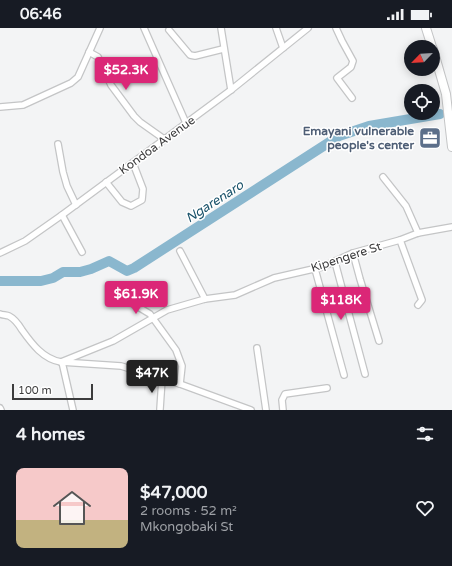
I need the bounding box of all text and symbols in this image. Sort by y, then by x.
text: 06:46 [20,5,62,23]
north arrow [404,40,440,76]
map controls [404,40,440,120]
pin: $52.3K [93,57,159,91]
text: $52.3K [104,62,148,78]
button: locate [404,84,440,120]
street label: Kondoa Avenue [116,113,198,177]
place label: Emayani vulnerable people's center [303,124,414,153]
office icon: Emayani vulnerable people's center [417,125,443,151]
water label: Ngarenaro [183,177,247,226]
street label: Kipengere St [309,239,383,275]
pin: $61.9K [103,281,169,315]
text: $61.9K [114,286,158,302]
pin: $118K [313,287,369,321]
text: $118K [320,292,362,308]
pin: $47K [128,360,176,394]
text: $47K [135,365,169,381]
scale bar [12,382,93,401]
text: 100 m [18,384,52,397]
icon: filters [414,423,436,445]
text: 4 homes [16,424,85,445]
text: $47,000 [140,482,207,503]
icon: home [48,484,96,532]
icon: heart [414,497,436,519]
text: 2 rooms · 52 m² [140,503,237,519]
text: Mkongobaki St [140,519,233,535]

